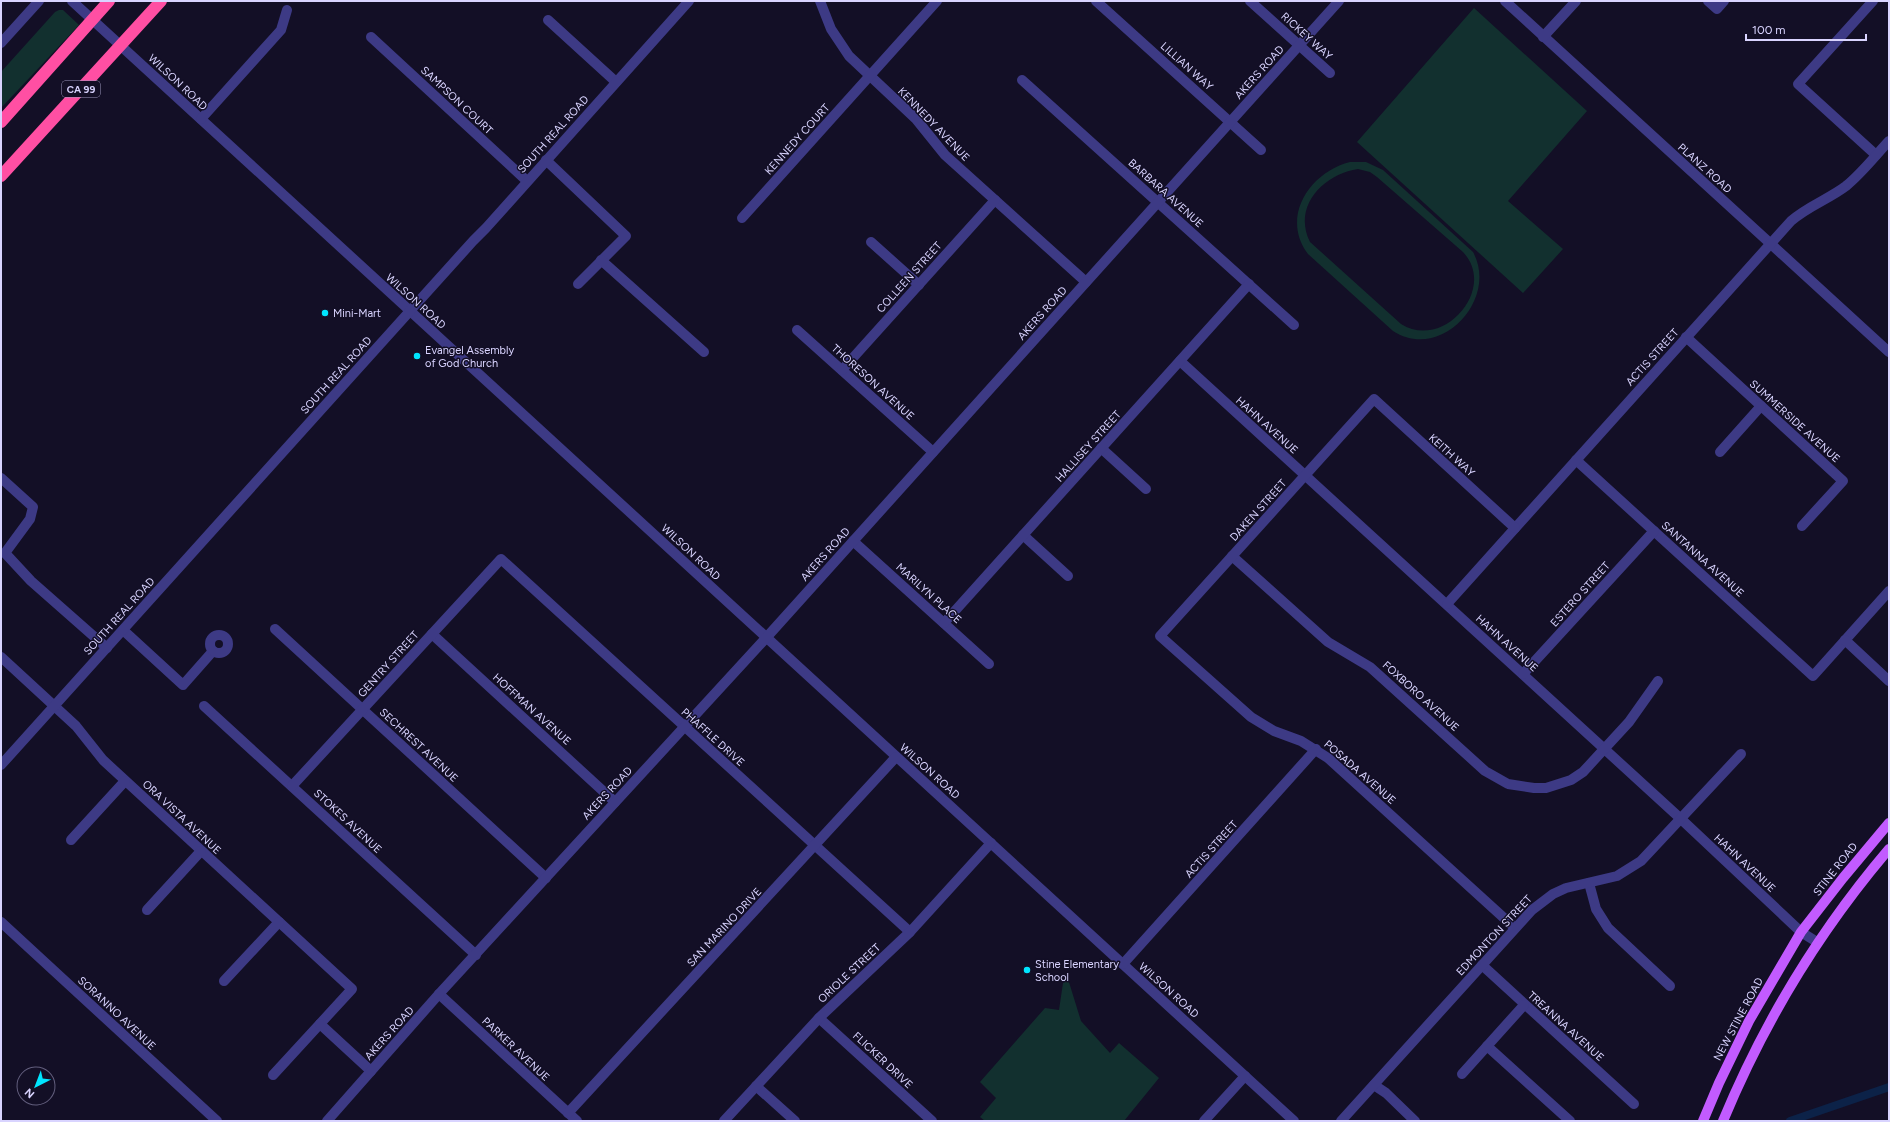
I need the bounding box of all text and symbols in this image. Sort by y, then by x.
street label: RICKEY WAY [1278,10,1335,63]
scale bar [1746,16,1866,42]
text: 100 m [1752,23,1786,37]
street label: LILLIAN WAY [1158,39,1216,94]
street label: AKERS ROAD [1232,43,1287,102]
street label: WILSON ROAD [145,52,210,113]
street label: SAMPSON COURT [418,64,495,137]
road number: CA 99 [62,81,100,97]
street label: KENNEDY AVENUE [895,85,972,164]
street label: SOUTH REAL ROAD [515,93,592,176]
street label: KENNEDY COURT [762,101,833,177]
street label: PLANZ ROAD [1675,141,1735,196]
street label: BARBARA AVENUE [1126,156,1206,230]
street label: COLLEEN STREET [874,239,945,315]
street label: WILSON ROAD [383,271,449,332]
street label: AKERS ROAD [1015,284,1070,343]
place label: Mini-Mart [333,307,381,320]
marker: Mini-Mart [320,308,330,318]
street label: ACTIS STREET [1623,326,1681,389]
street label: SOUTH REAL ROAD [298,334,375,417]
street label: THORESON AVENUE [829,342,917,423]
place label: Evangel Assembly of God Church [425,344,514,370]
marker: Evangel Assembly of God Church [412,351,422,361]
street label: SUMMERSIDE AVENUE [1747,377,1842,465]
street label: HAHN AVENUE [1233,394,1300,457]
street label: HALLISEY STREET [1053,408,1124,485]
street label: KEITH WAY [1426,431,1478,480]
street label: DAKEN STREET [1227,477,1289,544]
street label: SANTANNA AVENUE [1659,519,1747,600]
street label: WILSON ROAD [658,522,723,583]
street label: AKERS ROAD [798,525,853,584]
street label: ESTERO STREET [1548,559,1613,629]
street label: MARILYN PLACE [893,561,964,626]
street label: SOUTH REAL ROAD [81,575,158,658]
street label: HAHN AVENUE [1473,612,1540,675]
street label: GENTRY STREET [355,629,421,700]
street label: FOXBORO AVENUE [1380,659,1462,734]
street label: HOFFMAN AVENUE [490,671,573,748]
street label: SECHREST AVENUE [377,706,461,785]
street label: PHAFFLE DRIVE [678,706,747,769]
street label: POSADA AVENUE [1321,738,1398,807]
street label: WILSON ROAD [897,741,963,802]
street label: AKERS ROAD [580,764,635,822]
street label: ORA VISTA AVENUE [140,778,224,857]
street label: STOKES AVENUE [311,787,384,856]
street label: ACTIS STREET [1182,818,1240,881]
street label: HAHN AVENUE [1711,832,1778,895]
street label: STINE ROAD [1811,840,1860,899]
street label: SAN MARINO DRIVE [684,885,764,970]
street label: EDMONTON STREET [1454,892,1535,978]
street label: ORIOLE STREET [815,941,883,1006]
place label: Stine Elementary School [1035,958,1119,984]
street label: WILSON ROAD [1136,960,1202,1021]
marker: Stine Elementary School [1022,965,1032,975]
street label: SORANNO AVENUE [75,974,158,1053]
street label: NEW STINE ROAD [1711,975,1766,1063]
street label: TREANNA AVENUE [1525,989,1606,1064]
street label: AKERS ROAD [362,1004,417,1063]
street label: PARKER AVENUE [479,1015,552,1084]
street label: FLICKER DRIVE [850,1029,915,1091]
north arrow [16,1066,56,1106]
text: N [22,1085,37,1101]

